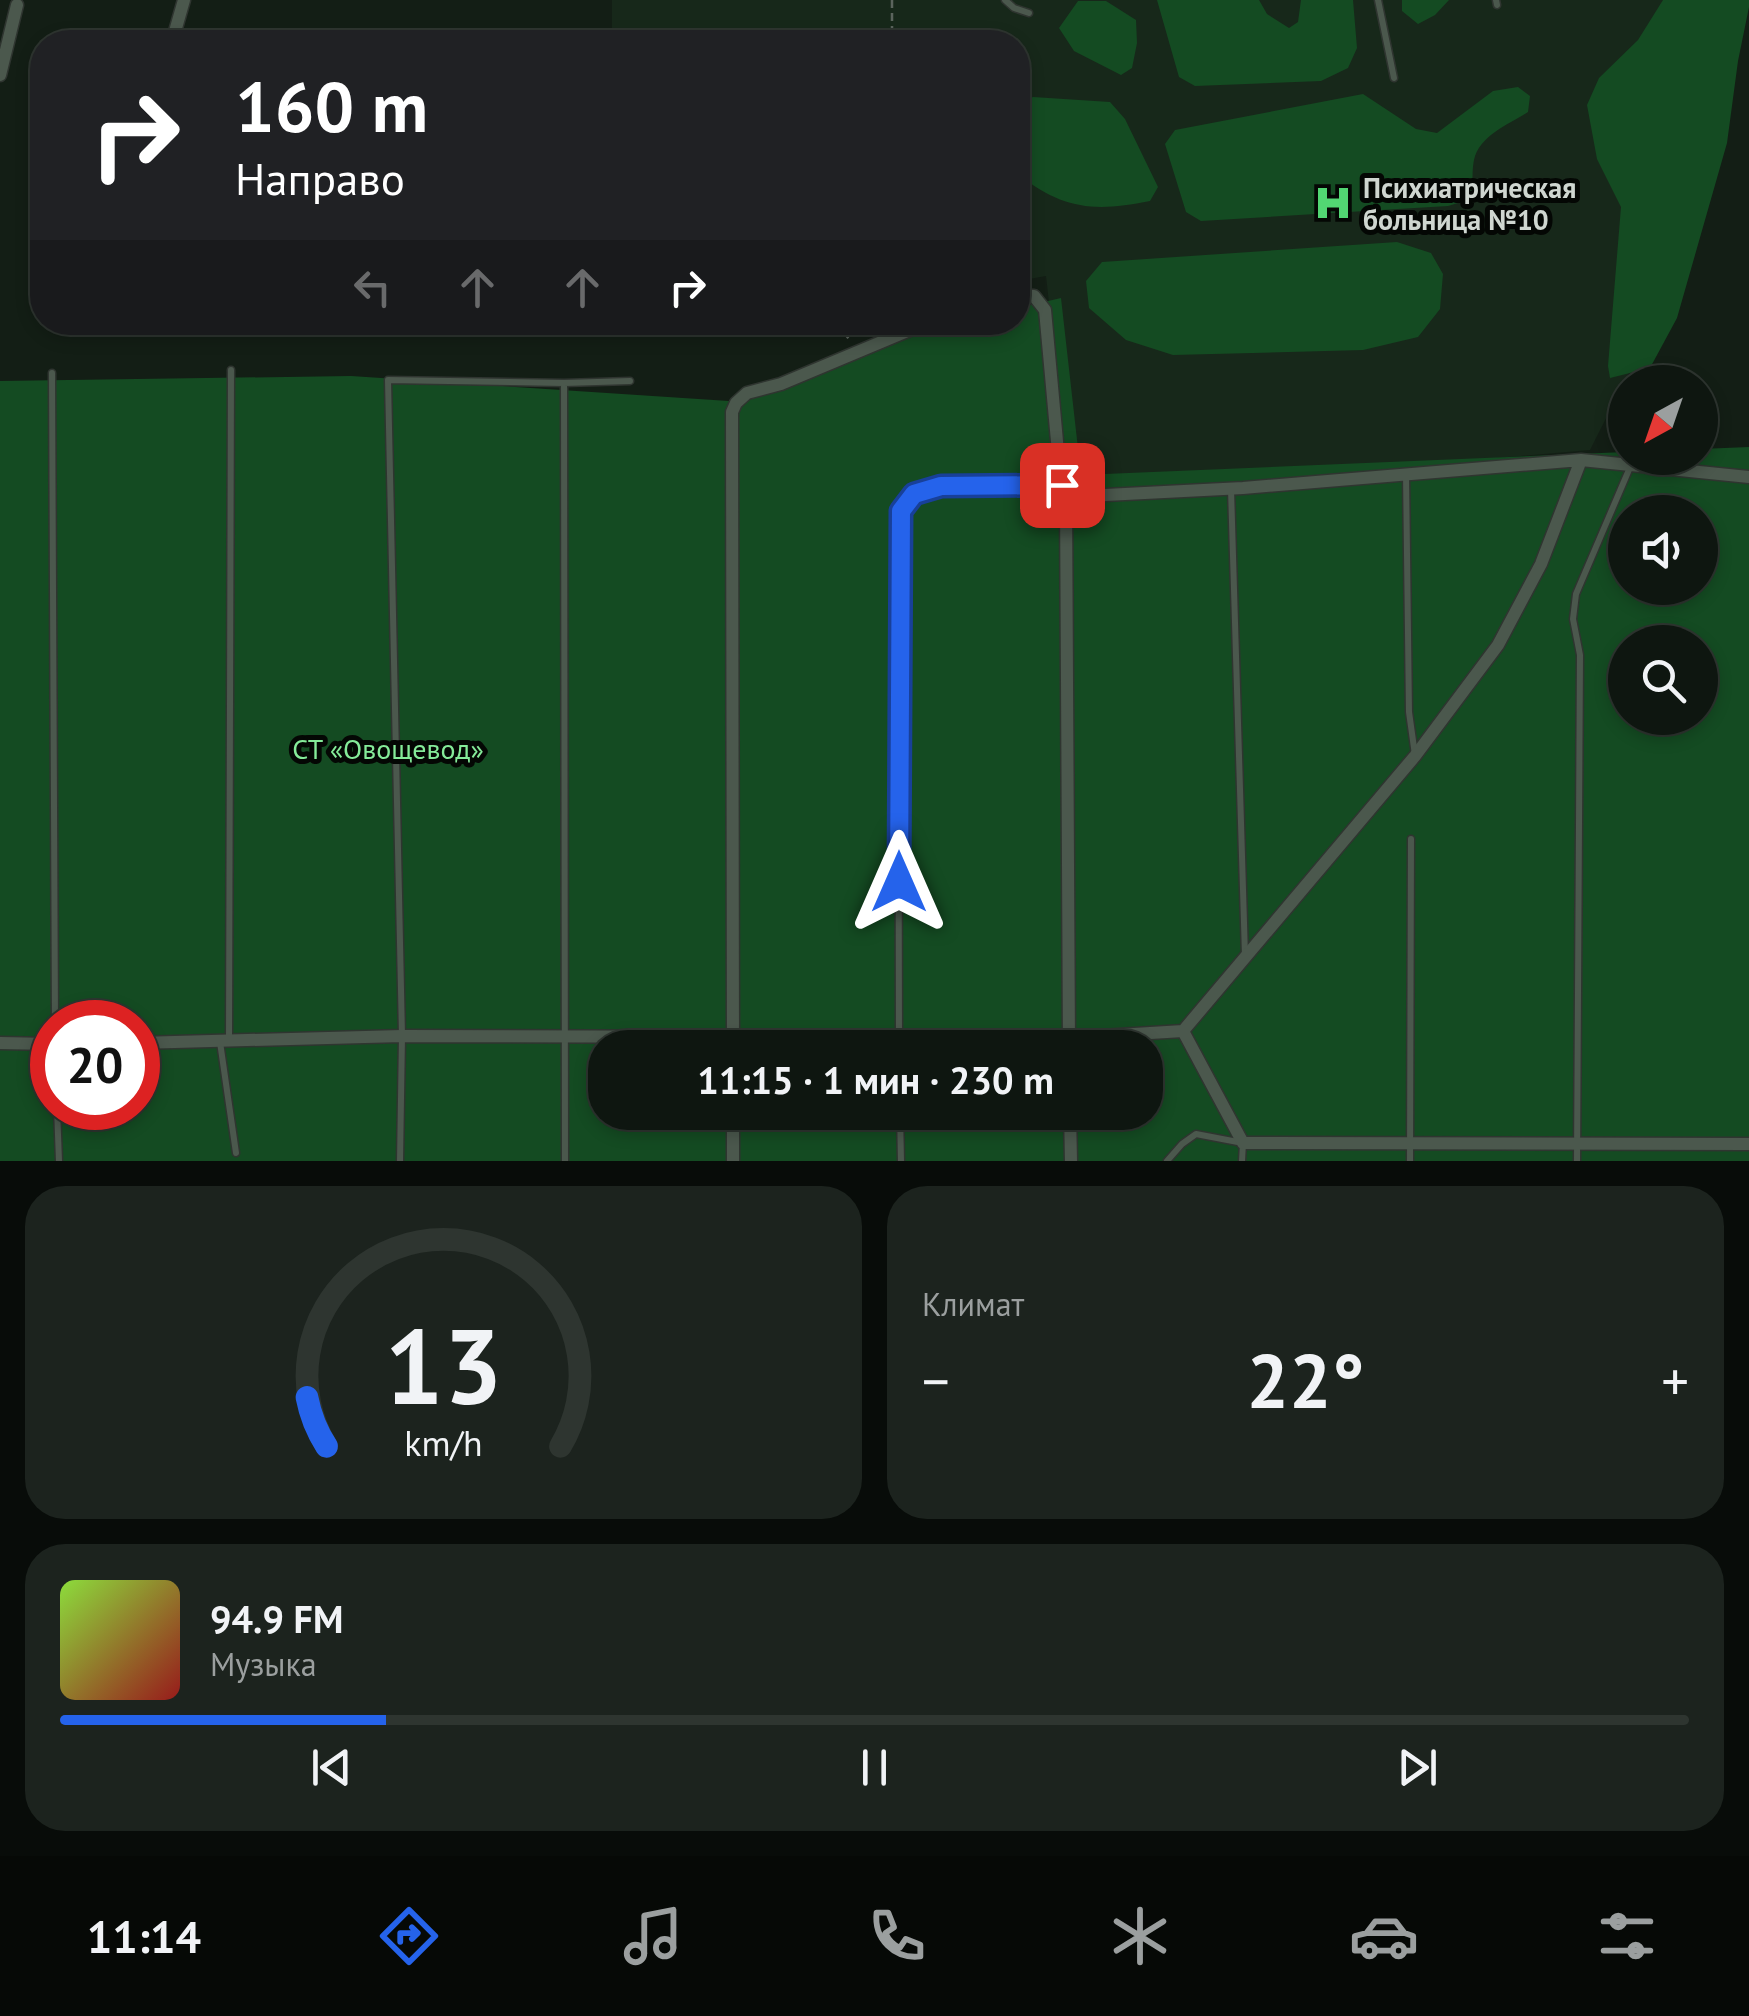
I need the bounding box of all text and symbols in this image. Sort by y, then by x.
text: 160 m [235,61,428,151]
icon: right [70,70,200,200]
text: Направо [235,149,405,207]
place label: Психиатрическая больница №10 [1363,169,1576,238]
hospital icon: Психиатрическая больница №10 [1312,182,1354,224]
icon: left [345,260,400,315]
icon: ahead [450,260,505,315]
icon: ahead [555,260,610,315]
icon: right [660,260,715,315]
north arrow [1608,365,1718,475]
map controls [1608,365,1718,735]
pin [1020,443,1105,528]
icon: arrive [1035,458,1090,513]
button: sound [1608,495,1718,605]
button: search [1608,625,1718,735]
park label: СТ «Овощевод» [292,730,484,767]
position arrow [847,830,951,934]
speed limit sign: 20 [30,1000,160,1130]
text: 11:15 · 1 мин · 230 m [697,1055,1054,1104]
text: Климат [922,1283,1024,1325]
text: 13 [385,1298,502,1433]
text: 22° [1247,1332,1364,1429]
text: − [922,1345,950,1416]
text: + [1661,1345,1689,1416]
text: km/h [404,1420,483,1466]
text: 94.9 FM [210,1594,343,1643]
text: Музыка [210,1643,317,1685]
icon: previous [304,1740,359,1795]
icon: pause [847,1740,902,1795]
icon: next [1390,1740,1445,1795]
icon: directions [374,1901,444,1971]
icon: music [618,1901,688,1971]
icon: phone [862,1901,932,1971]
icon: climate [1105,1901,1175,1971]
icon: car [1349,1901,1419,1971]
icon: filters [1592,1901,1662,1971]
text: 11:14 [87,1907,201,1965]

